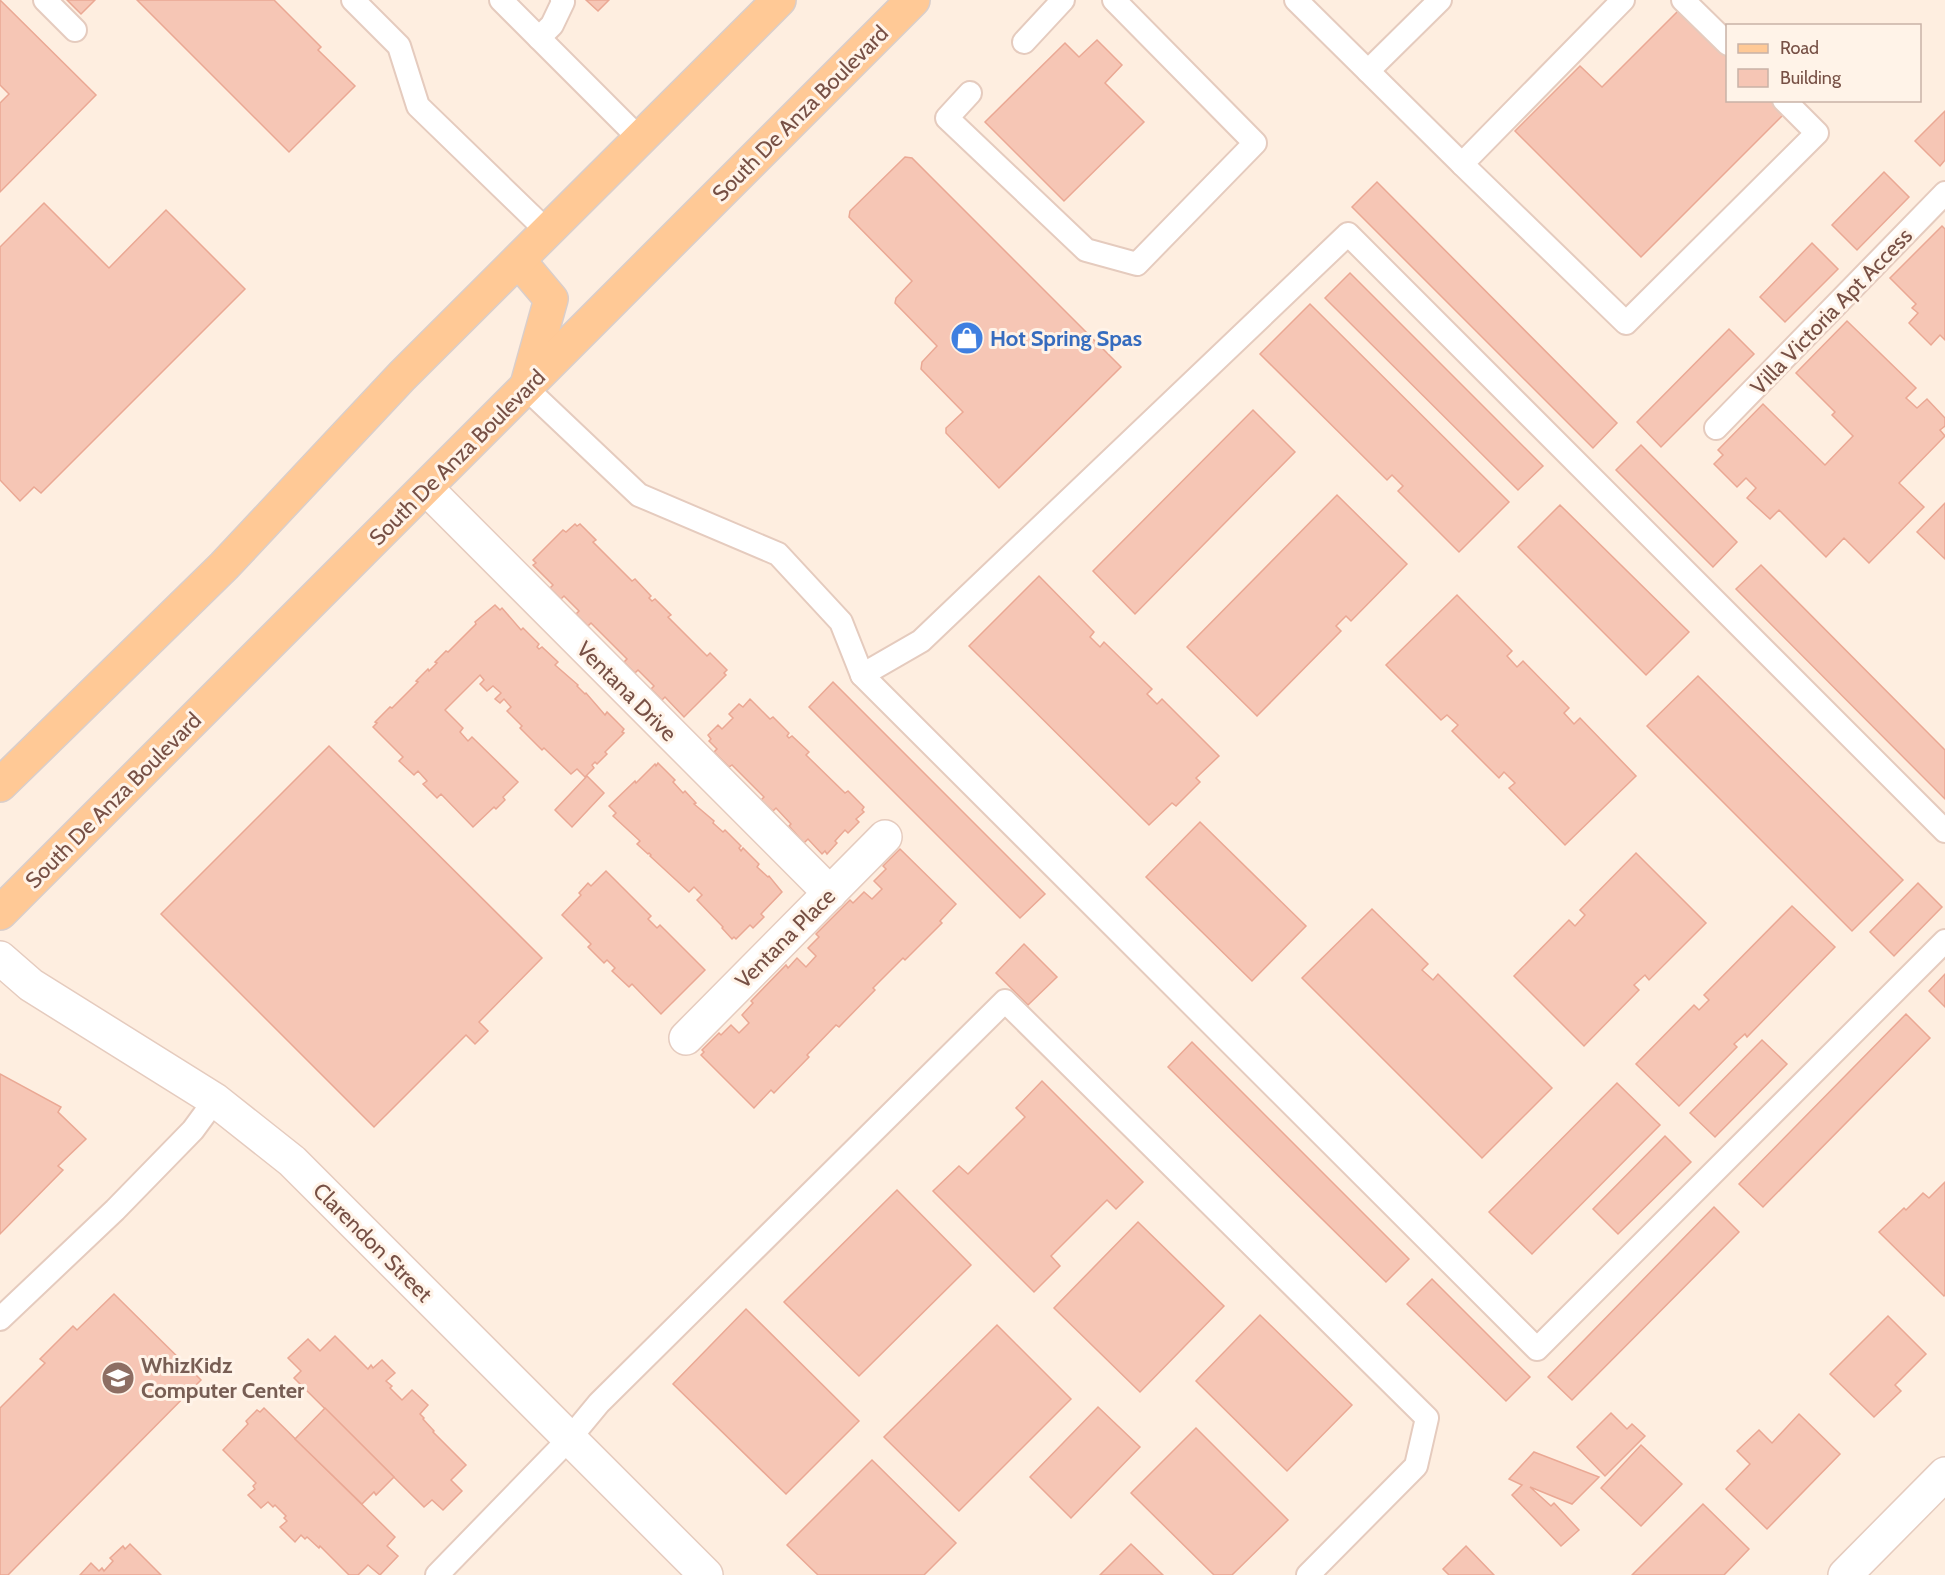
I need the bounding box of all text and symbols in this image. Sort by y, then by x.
street label: South De Anza Boulevard [707,20,894,207]
legend [1726,24,1921,102]
text: Road [1780,37,1819,59]
text: Building [1780,67,1842,89]
street label: Villa Victoria Apt Access [1745,222,1918,400]
shop icon: Hot Spring Spas [949,320,985,356]
place label: Hot Spring Spas [990,325,1142,352]
street label: South De Anza Boulevard [364,364,551,551]
street label: Ventana Drive [571,636,682,747]
street label: South De Anza Boulevard [20,707,207,894]
street label: Ventana Place [730,883,841,994]
street label: Clarendon Street [307,1177,438,1308]
place label: WhizKidz Computer Center [141,1352,305,1404]
school or university icon: WhizKidz Computer Center [100,1360,136,1396]

